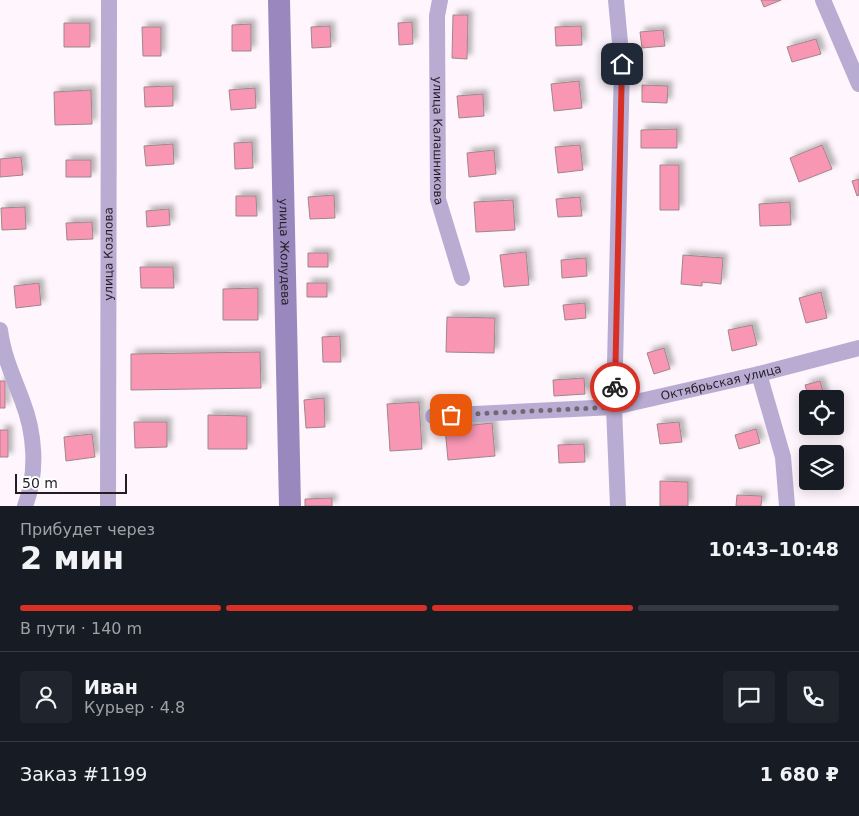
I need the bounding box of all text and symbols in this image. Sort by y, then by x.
pin [601,43,643,85]
icon: home [608,50,636,78]
street label: улица Калашникова [430,76,446,207]
street label: улица Жолудева [276,198,293,306]
street label: улица Козлова [101,207,116,301]
street label: Октябрьская улица [659,361,783,403]
courier [590,362,640,412]
icon: bike [601,373,629,401]
map controls [799,390,844,490]
button: locate [799,390,844,435]
pin [430,394,472,436]
icon: bag [437,401,465,429]
button: layers [799,445,844,490]
scale bar [15,471,128,494]
text: 50 m [22,475,58,491]
text: Прибудет через [20,520,155,539]
text: 10:43–10:48 [709,538,839,560]
text: 2 мин [20,539,124,577]
text: В пути · 140 m [20,619,142,638]
button: person [20,671,72,723]
button: chat [723,671,775,723]
button: phone [787,671,839,723]
text: Иван [84,676,138,698]
text: Курьер · 4.8 [84,698,185,717]
text: Заказ #1199 [20,763,147,785]
text: 1 680 ₽ [760,763,839,785]

